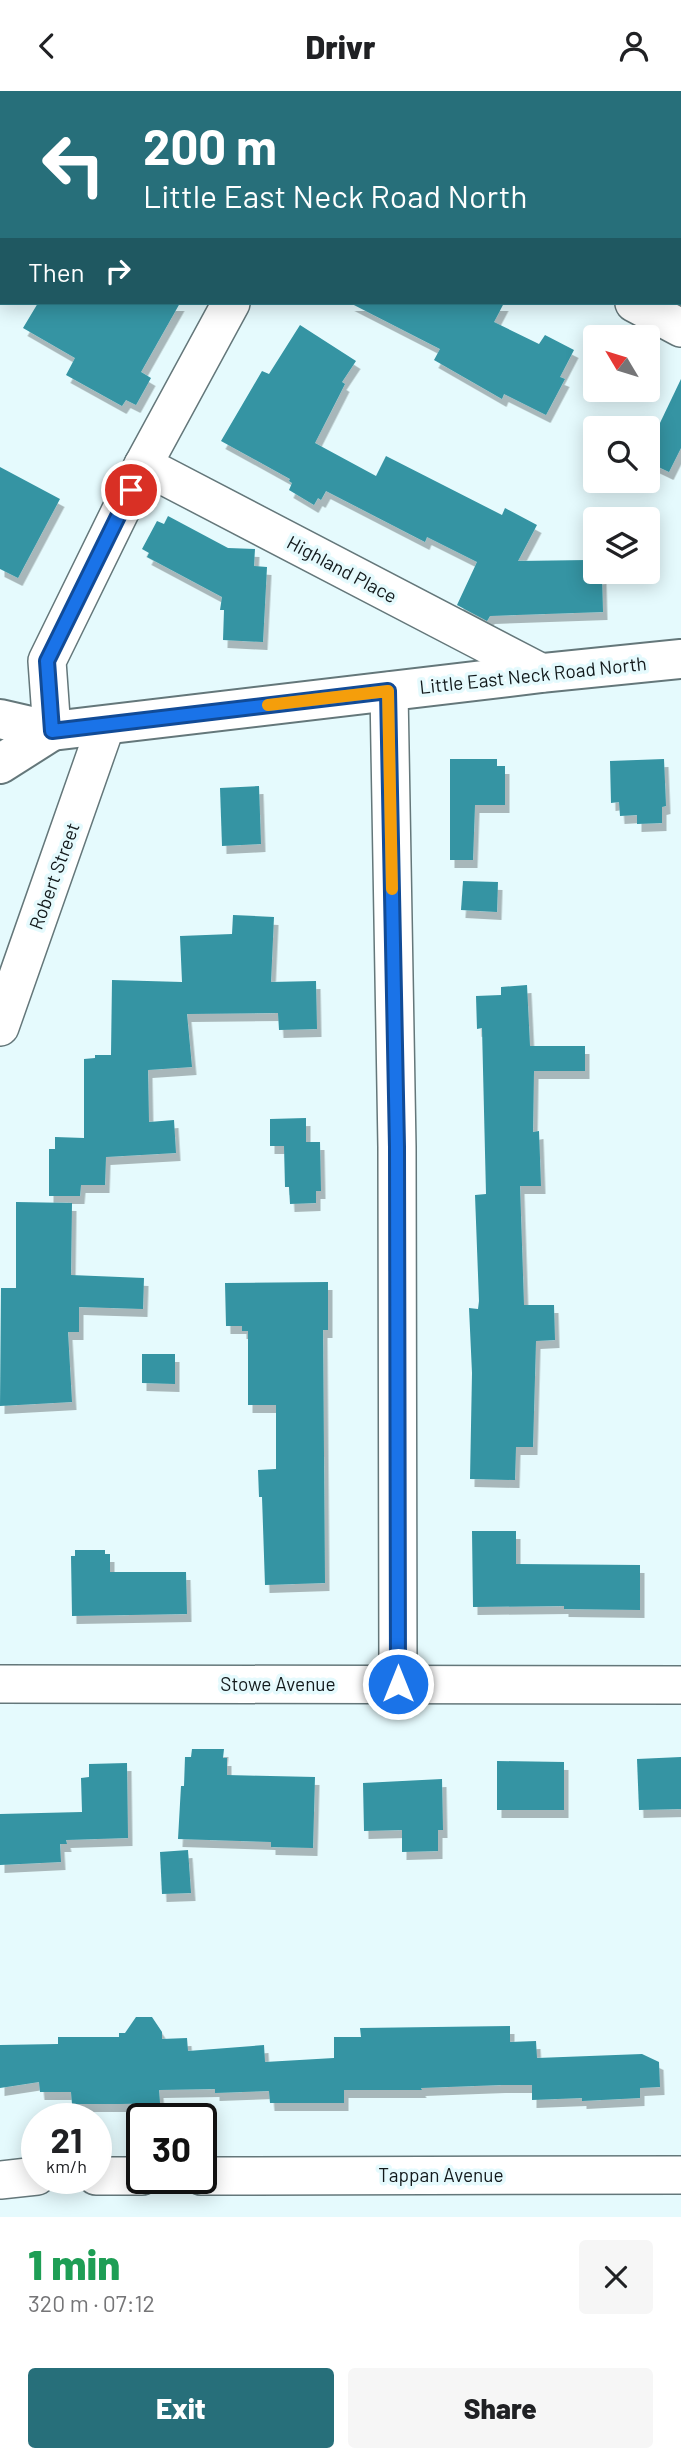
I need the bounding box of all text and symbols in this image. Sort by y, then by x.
icon: back [28,27,66,65]
text: Drivr [305,27,376,65]
icon: person [615,27,653,65]
text: 200 m [143,116,277,175]
icon: left [28,119,119,210]
text: Little East Neck Road North [143,176,528,214]
icon: right [99,252,137,290]
text: Then [28,256,85,287]
north arrow [583,325,660,403]
map controls [583,325,660,584]
button: search [583,416,660,493]
pin [101,460,161,520]
icon: arrive [112,471,150,509]
button: layers [583,507,660,584]
street label: Highland Place [283,530,401,607]
street label: Little East Neck Road North [418,651,648,698]
street label: Robert Street [24,819,84,932]
position arrow [361,1647,435,1721]
street label: Stowe Avenue [220,1672,336,1695]
speed limit sign: 30 [126,2103,217,2194]
text: 21 [51,2118,82,2160]
text: km/h [46,2155,87,2177]
street label: Tappan Avenue [378,2163,504,2186]
text: 1 min [28,2238,120,2288]
button: close [579,2240,653,2314]
text: 320 m · 07:12 [28,2289,155,2317]
button: Exit [28,2368,334,2448]
button: Share [348,2368,653,2448]

